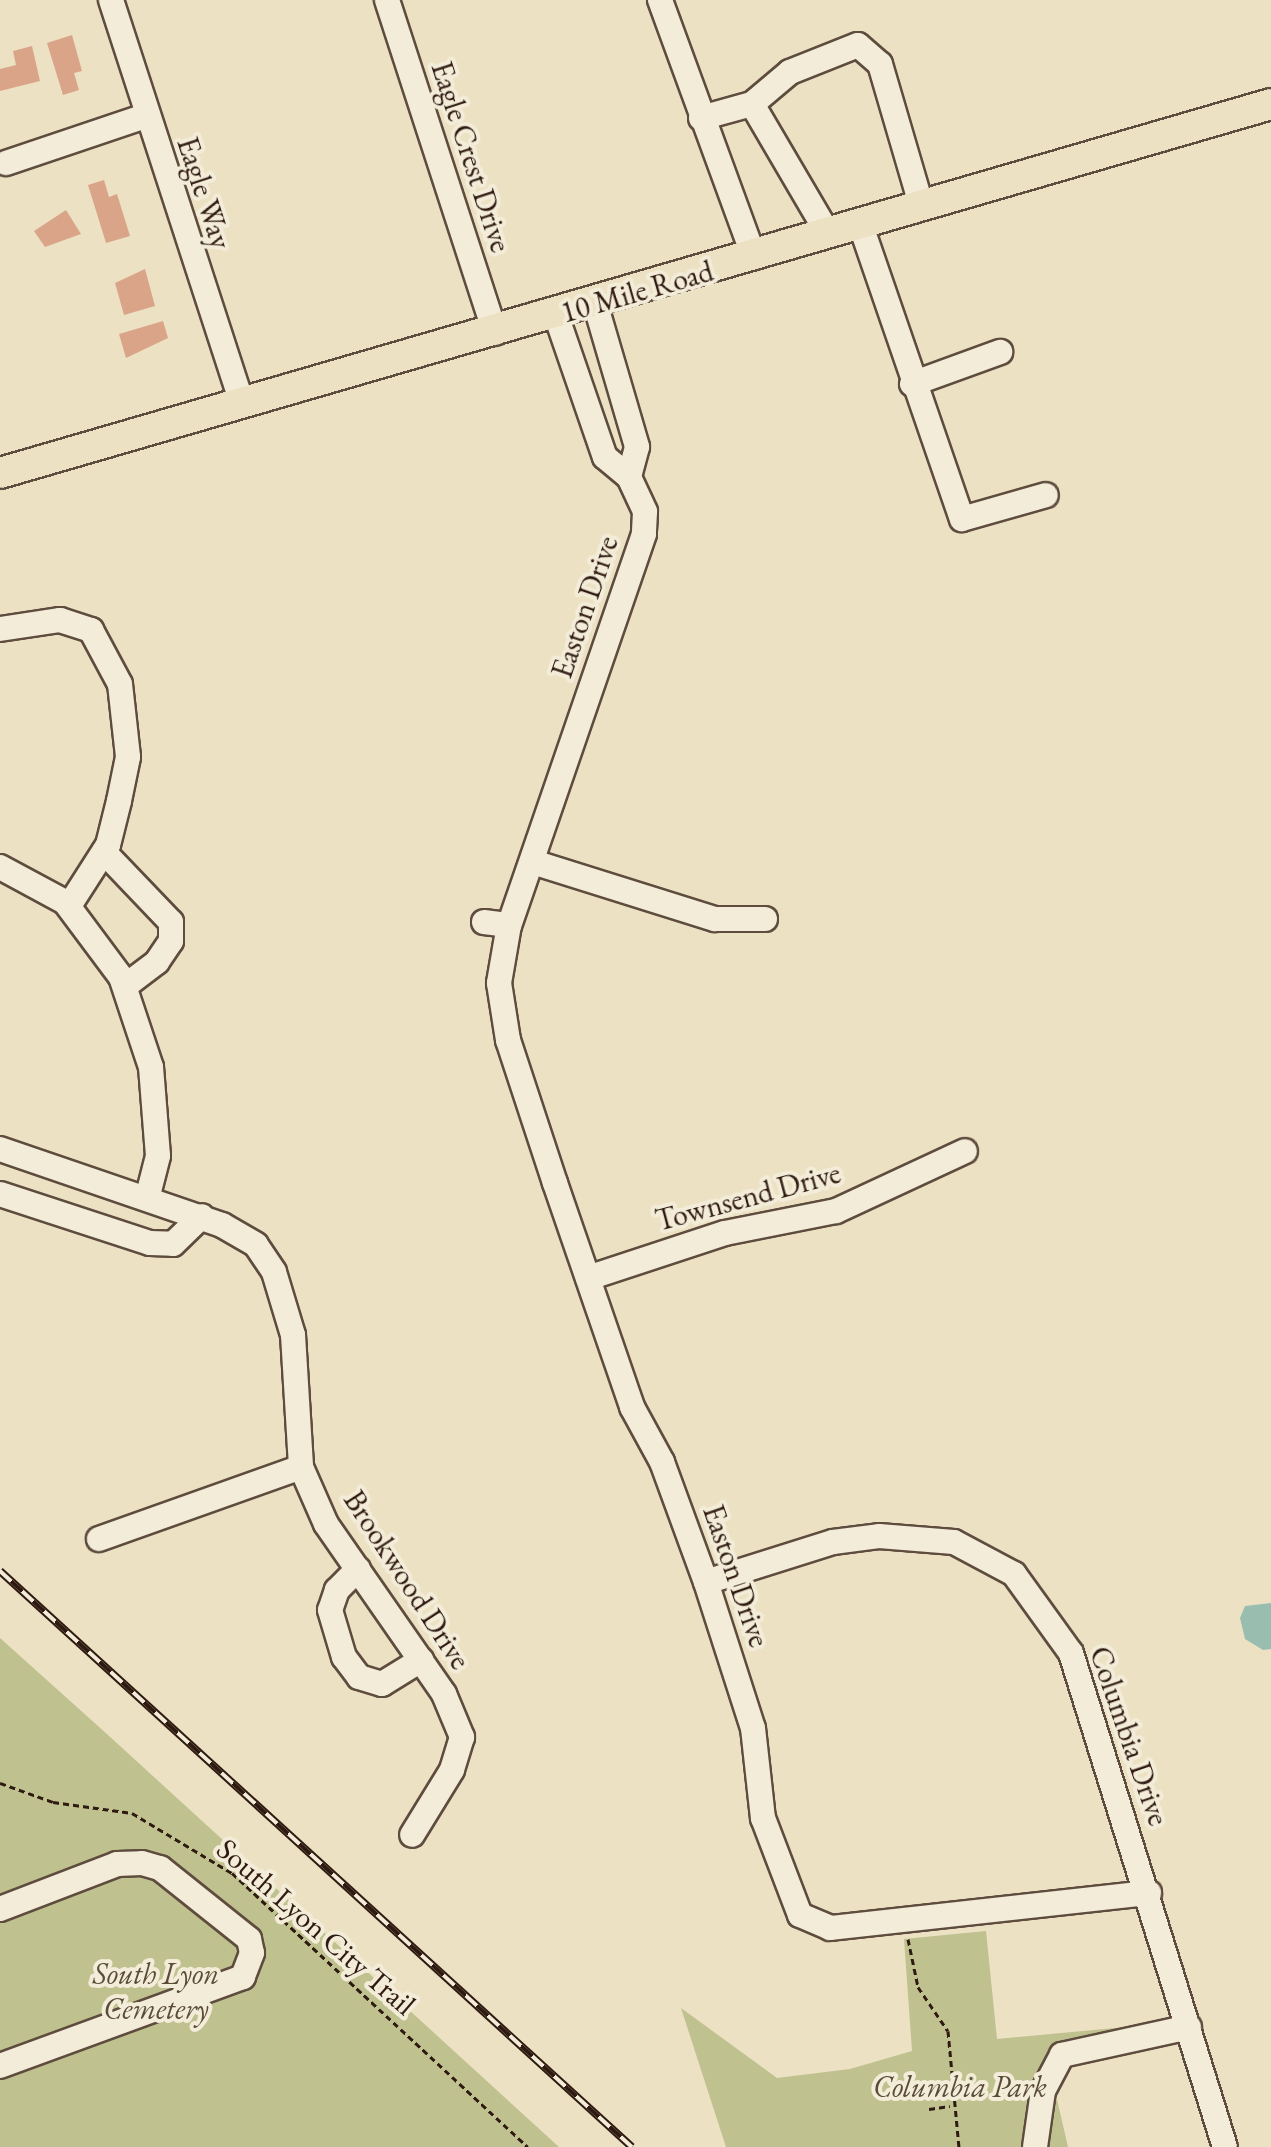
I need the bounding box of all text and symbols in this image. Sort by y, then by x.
street label: Eagle Crest Drive [423,57,519,257]
street label: Eagle Way [169,133,239,253]
street label: 10 Mile Road [557,253,717,331]
street label: Easton Drive [544,531,626,683]
street label: Townsend Drive [651,1155,845,1239]
street label: Brookwood Drive [336,1484,478,1676]
street label: Easton Drive [695,1500,777,1652]
street label: Columbia Drive [1082,1642,1176,1830]
street label: South Lyon City Trail [209,1831,423,2023]
park label: South Lyon Cemetery [93,1956,219,2026]
park label: Columbia Park [873,2069,1047,2105]

